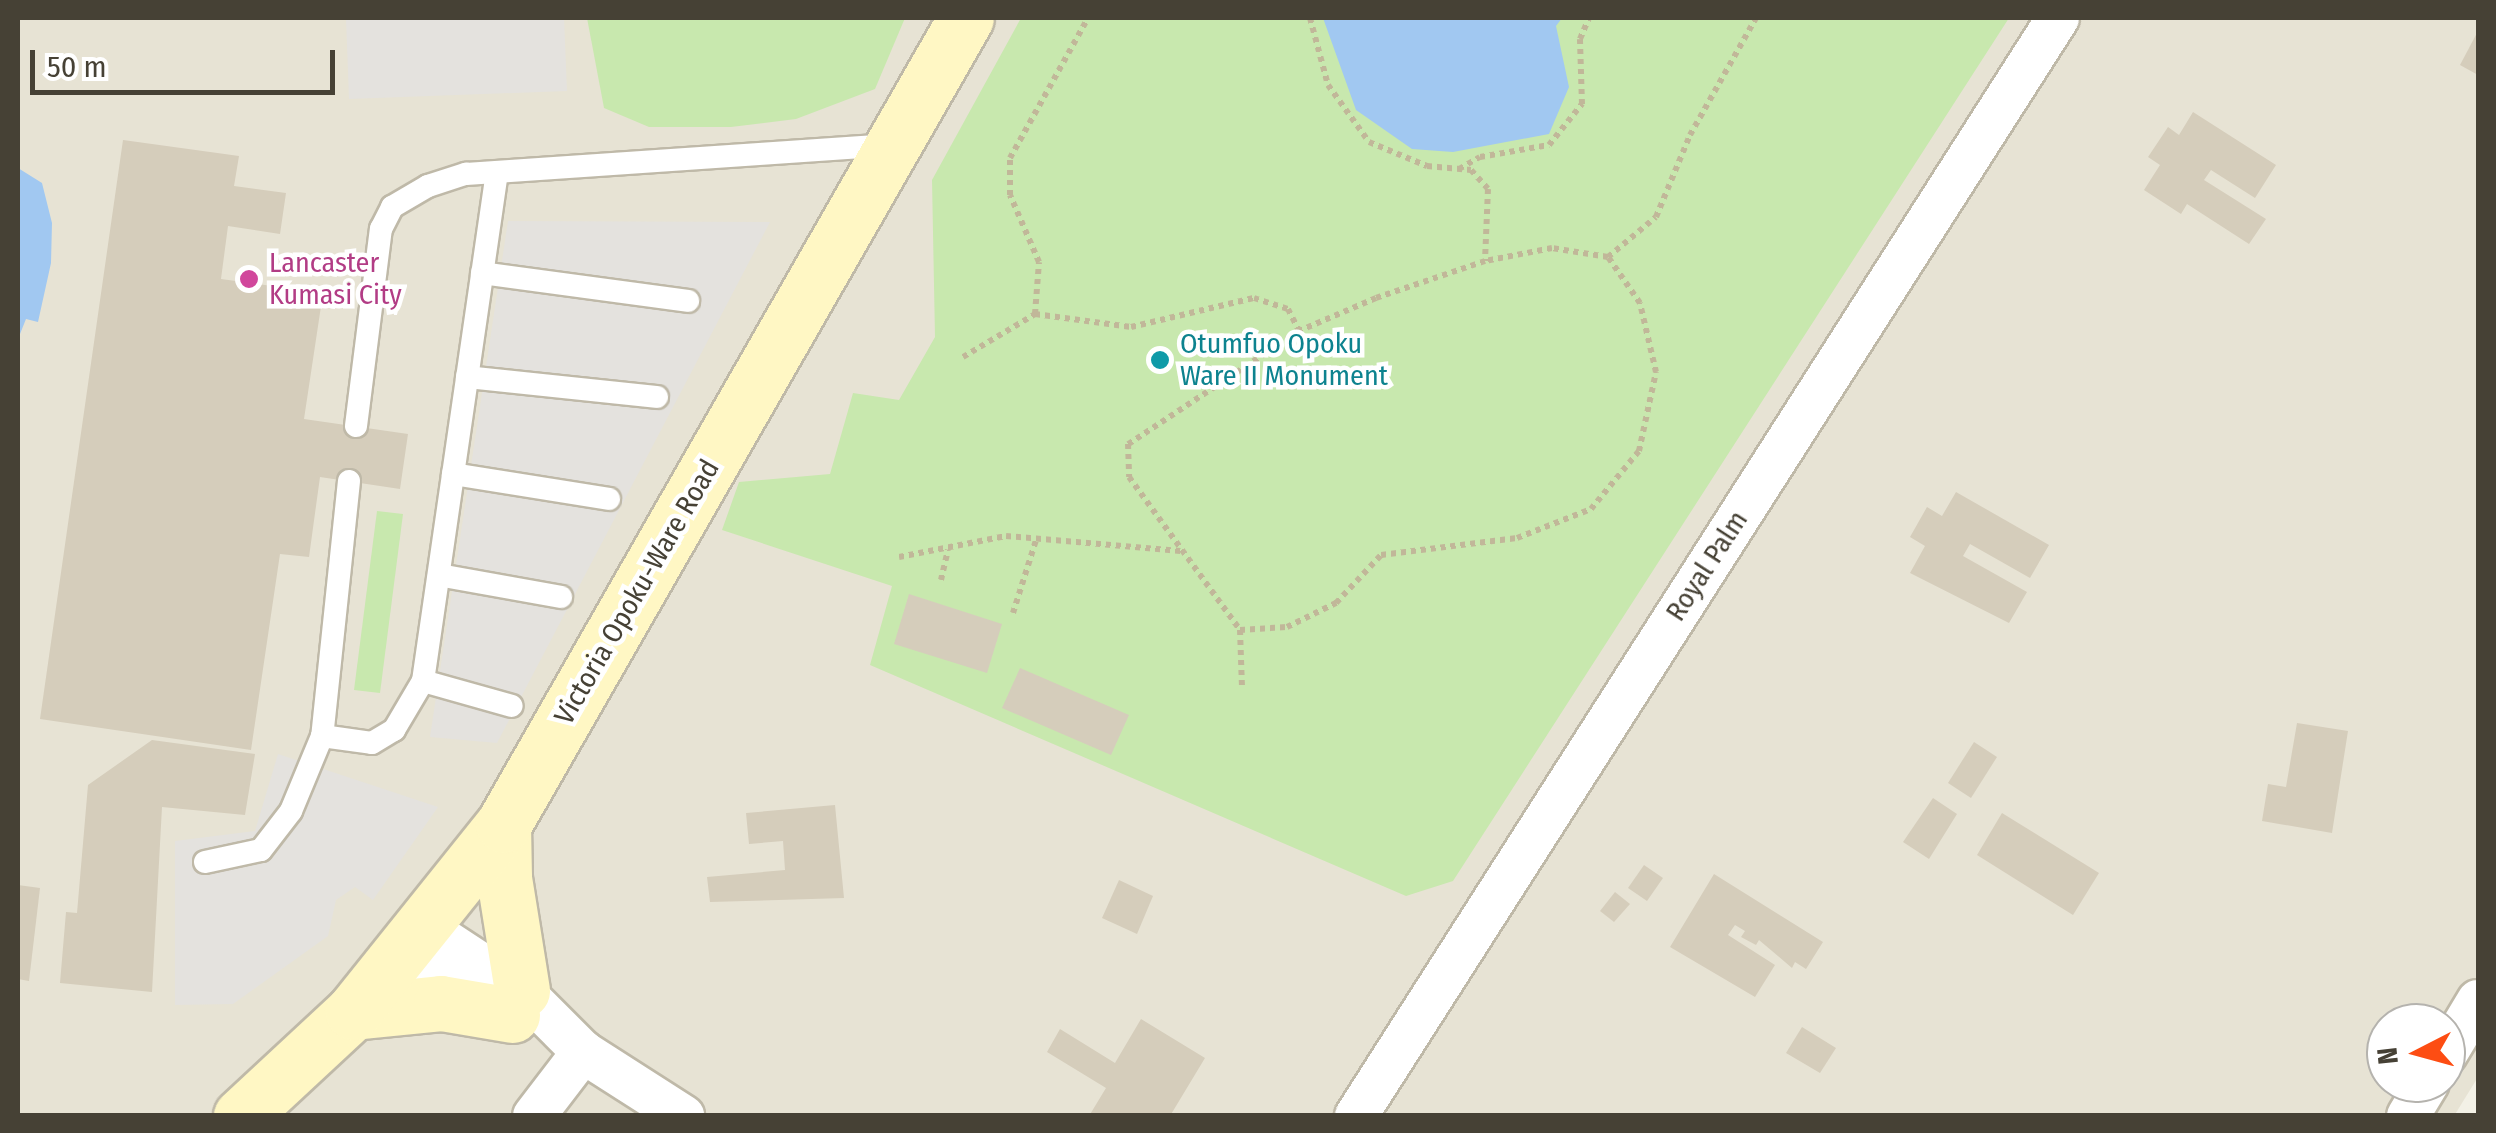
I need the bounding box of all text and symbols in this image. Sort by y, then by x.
scale bar [35,30,340,92]
text: 50 m [47,49,107,85]
place label: Lancaster Kumasi City [269,246,402,312]
marker: Lancaster Kumasi City [238,268,260,290]
place label: Otumfuo Opoku Ware II Monument [1180,327,1388,393]
marker: Otumfuo Opoku Ware II Monument [1149,349,1171,371]
street label: Victoria Opoku-Ware Road [547,454,727,730]
street label: Royal Palm [1659,505,1755,627]
north arrow [2366,1003,2466,1103]
text: N [2370,1046,2405,1066]

